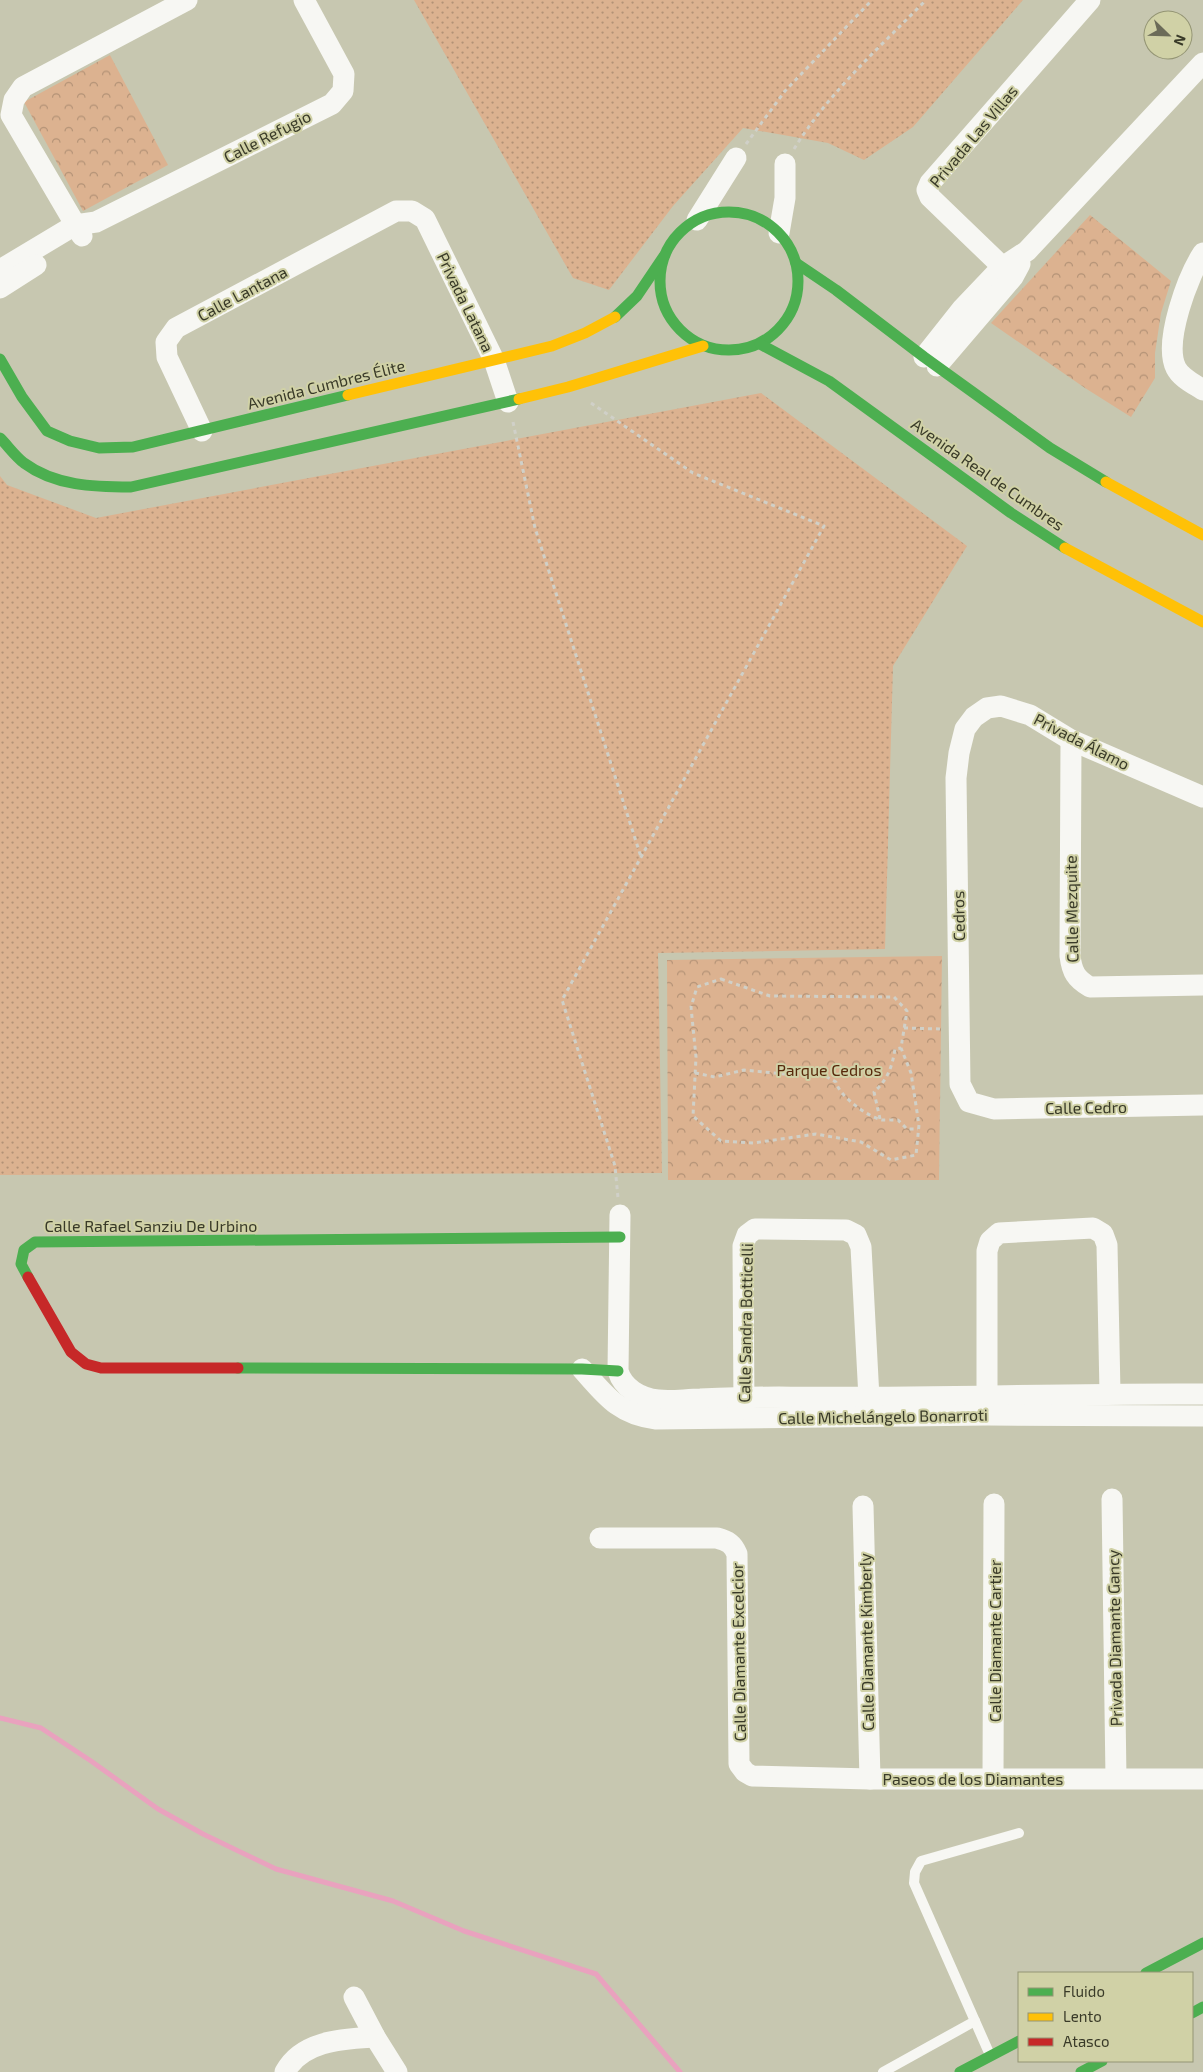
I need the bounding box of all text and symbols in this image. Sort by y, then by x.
north arrow [1143,10,1193,60]
text: N [1171,32,1190,48]
street label: Privada Las Villas [925,81,1021,191]
street label: Calle Refugio [220,106,314,166]
street label: Privada Latana [434,249,498,355]
street label: Calle Lantana [194,261,290,325]
street label: Avenida Cumbres Élite [245,355,407,413]
street label: Avenida Real de Cumbres [908,414,1068,534]
street label: Privada Álamo [1031,709,1133,773]
street label: Calle Mezquite [1061,855,1081,963]
street label: Cedros [948,891,968,941]
park label: Parque Cedros [776,1060,882,1079]
street label: Calle Cedro [1045,1097,1127,1117]
street label: Calle Rafael Sanziu De Urbino [45,1216,257,1235]
street label: Calle Sandra Botticelli [734,1243,756,1403]
street label: Calle Michelángelo Bonarroti [778,1405,988,1427]
street label: Privada Diamante Gancy [1103,1549,1125,1726]
street label: Calle Diamante Kimberly [855,1552,877,1731]
street label: Calle Diamante Cartier [985,1559,1004,1722]
street label: Calle Diamante Excelcior [727,1562,749,1742]
street label: Paseos de los Diamantes [883,1769,1063,1788]
legend [1018,1972,1193,2062]
text: Fluido [1063,1982,1105,2000]
text: Lento [1063,2007,1102,2025]
text: Atasco [1063,2032,1109,2050]

